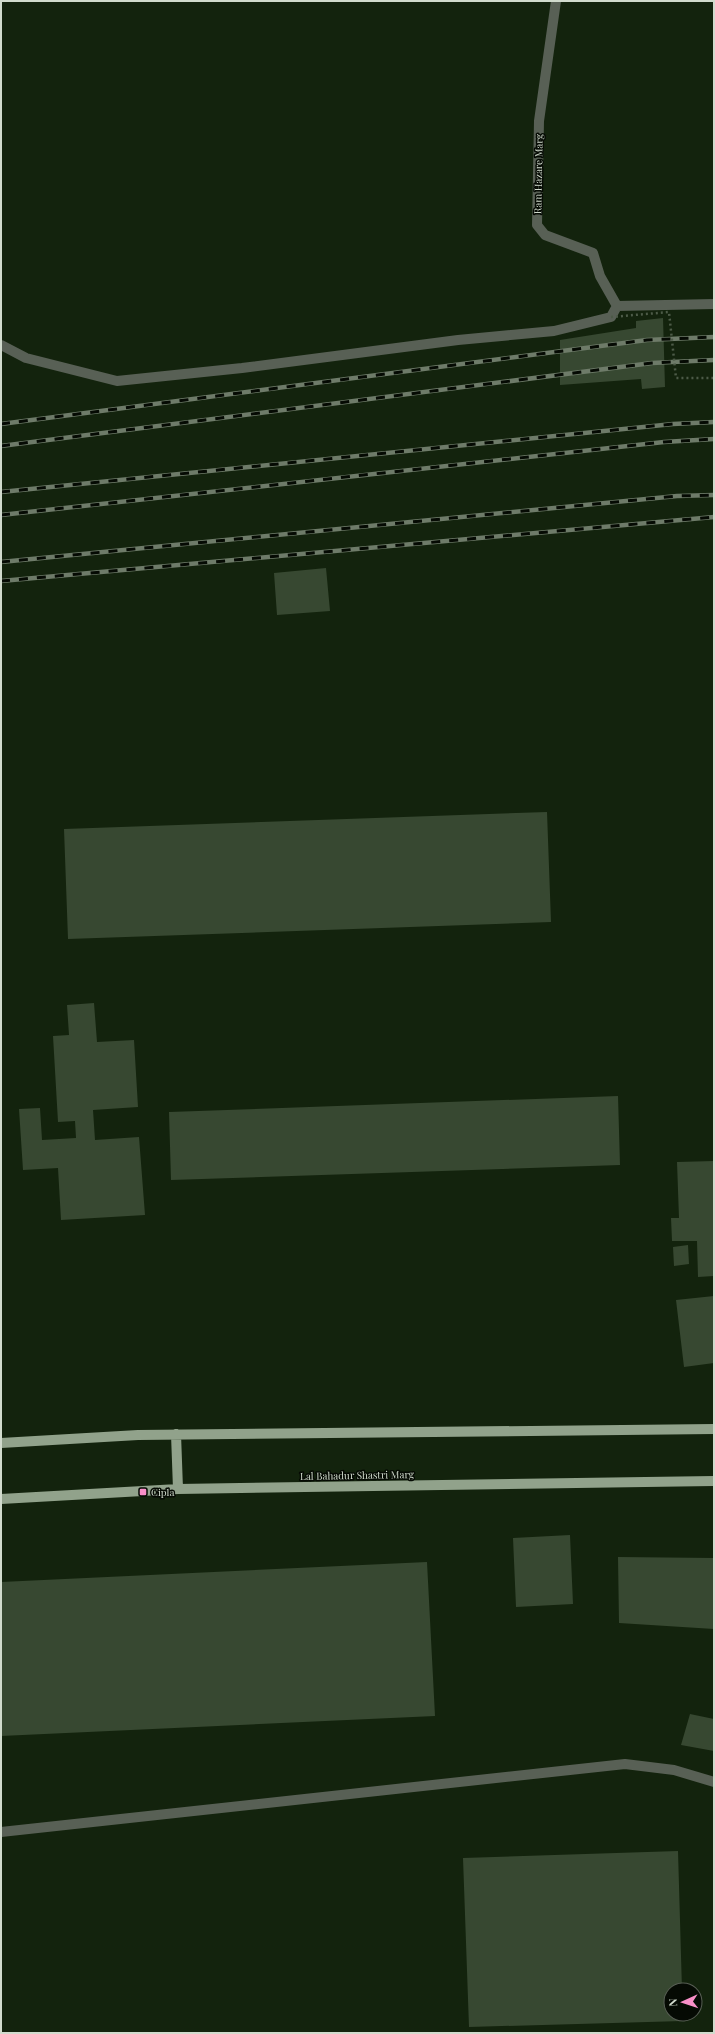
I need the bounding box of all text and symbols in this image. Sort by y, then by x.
street label: Ram Hazare Marg [530,133,546,214]
street label: Lal Bahadur Shastri Marg [300,1467,415,1483]
place label: Cipla [151,1485,174,1499]
marker: Cipla [138,1487,148,1497]
north arrow [663,1982,703,2022]
text: N [665,1998,680,2007]

